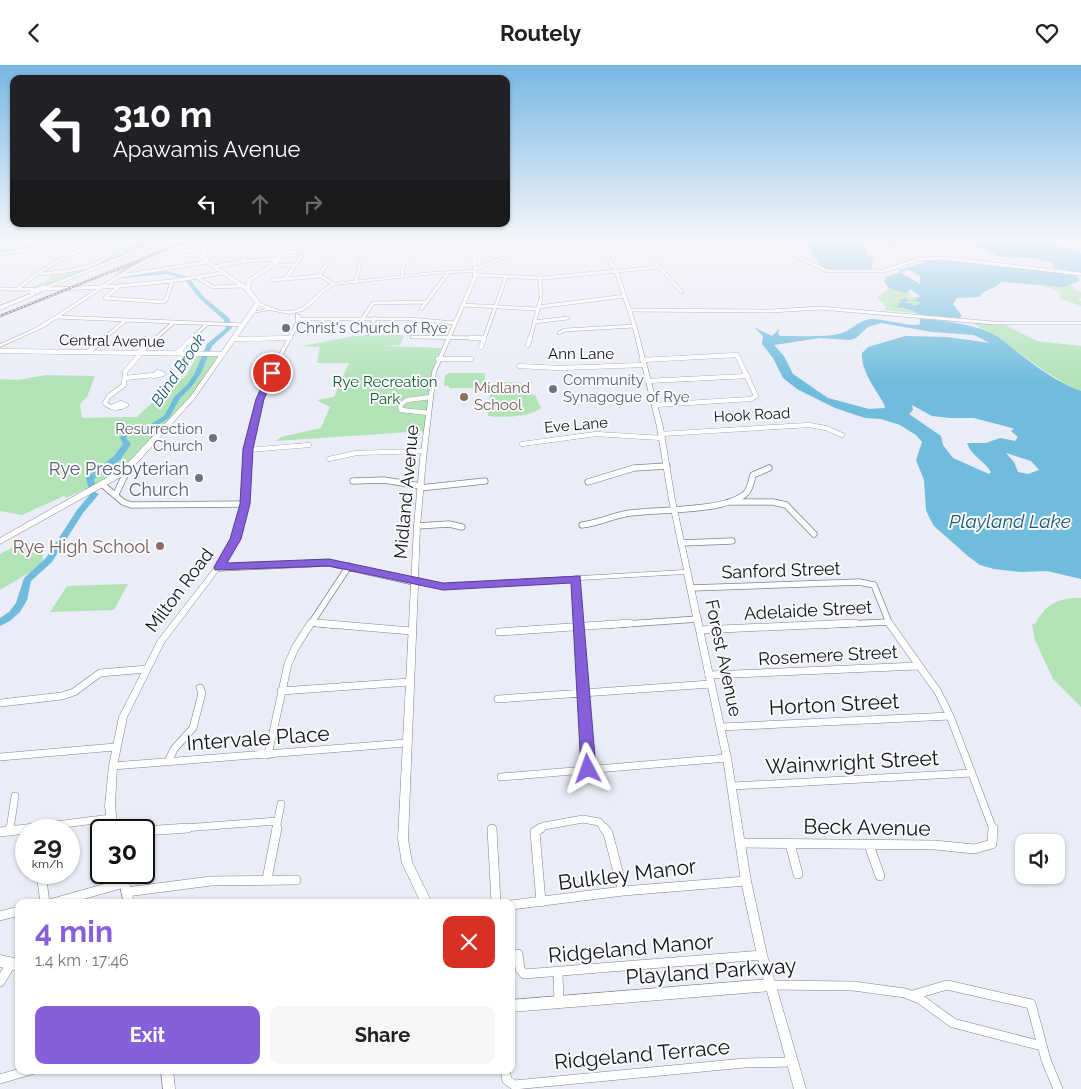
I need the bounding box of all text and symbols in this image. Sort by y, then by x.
icon: back [20,19,48,47]
icon: heart [1033,19,1061,47]
text: Routely [500,20,581,46]
text: 310 m [113,94,212,135]
icon: left [30,95,95,160]
text: Apawamis Avenue [113,136,300,162]
icon: left [193,190,221,218]
icon: ahead [246,190,274,218]
icon: right [299,190,327,218]
place label: Christ's Church of Rye [296,319,447,337]
marker: Christ's Church of Rye [280,322,292,334]
water label: Blind Brook [147,330,209,410]
street label: Central Avenue [59,331,165,351]
street label: Ann Lane [548,345,614,363]
pin [251,352,293,394]
icon: arrive [258,359,286,387]
place label: Community Synagogue of Rye [563,371,690,406]
park label: Rye Recreation Park [333,373,437,408]
place label: Midland School [474,379,530,414]
marker: Community Synagogue of Rye [547,383,559,395]
marker: Midland School [458,391,470,403]
street label: Hook Road [713,404,791,426]
street label: Eve Lane [544,413,609,437]
place label: Resurrection Church [115,420,203,455]
street label: Midland Avenue [390,424,422,560]
marker: Resurrection Church [207,432,219,444]
place label: Rye Presbyterian Church [49,458,189,500]
marker: Rye Presbyterian Church [193,472,205,484]
water label: Playland Lake [949,510,1071,532]
place label: Rye High School [13,536,150,557]
marker: Rye High School [154,540,166,552]
street label: Milton Road [141,544,217,636]
street label: Sanford Street [721,557,841,583]
street label: Adelaide Street [743,596,873,624]
street label: Forest Avenue [701,597,747,719]
street label: Rosemere Street [758,641,898,669]
street label: Horton Street [768,688,900,720]
street label: Intervale Place [185,721,331,755]
position arrow [561,742,613,794]
street label: Wainwright Street [765,745,939,779]
street label: Beck Avenue [803,813,931,841]
speed limit sign: 30 [90,819,155,884]
text: 29 [33,830,62,860]
map controls [1015,834,1065,884]
button: sound [1015,834,1065,884]
street label: Bulkley Manor [556,853,698,895]
text: km/h [32,857,63,871]
text: 4 min [35,914,113,949]
button: close [443,916,495,968]
street label: Ridgeland Manor [547,928,716,968]
text: 1.4 km · 17:46 [35,951,129,970]
street label: Playland Parkway [625,953,797,989]
button: Exit [35,1006,260,1064]
button: Share [270,1006,495,1064]
street label: Ridgeland Terrace [553,1034,731,1074]

